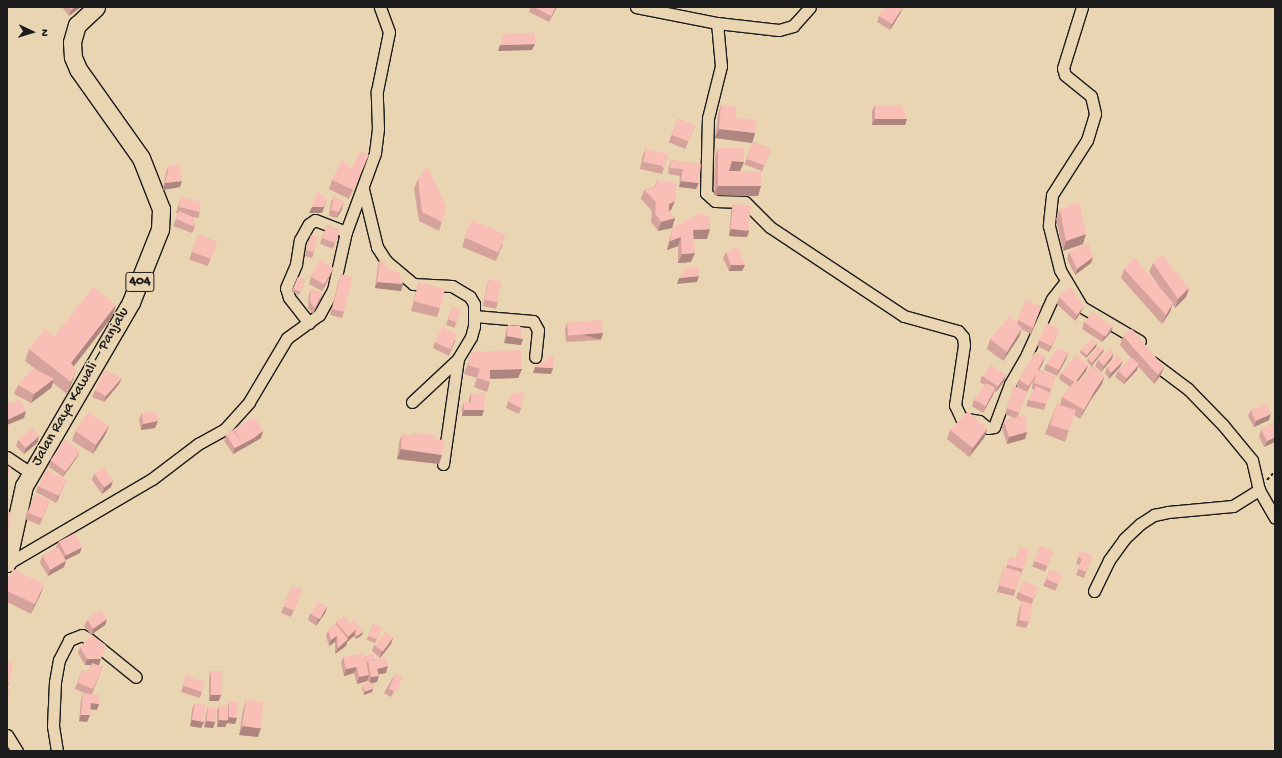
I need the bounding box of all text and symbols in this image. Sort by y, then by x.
north arrow [12,12,52,52]
text: N [38,29,50,37]
road number: 404 [125,270,155,294]
street label: Jalan Raya Kawali – Panjalu [28,304,134,470]

